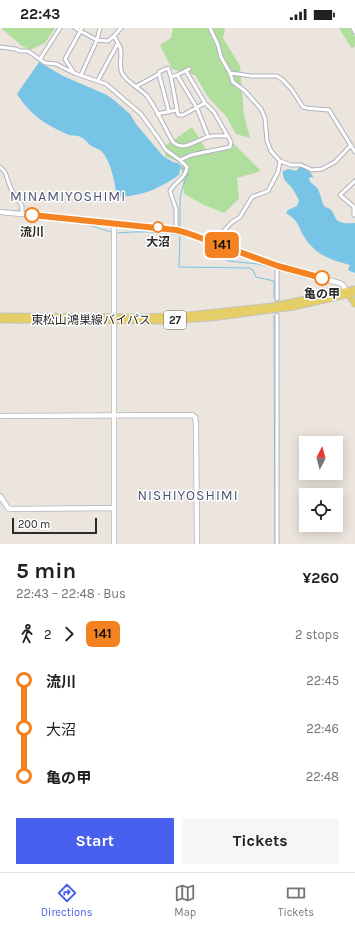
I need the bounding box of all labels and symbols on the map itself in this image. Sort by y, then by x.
district label: MINAMIYOSHIMI [10,188,126,205]
marker: 流川 [24,207,40,223]
marker: 大沼 [152,221,164,233]
place label: 流川 [20,225,44,239]
line badge: 141 [199,232,245,258]
place label: 大沼 [146,235,170,249]
marker: 亀の甲 [314,270,330,286]
place label: 亀の甲 [304,287,340,301]
road number: 27 [164,311,186,329]
street label: 東松山鴻巣線バイパス [31,313,151,327]
north arrow [299,436,343,480]
district label: NISHIYOSHIMI [137,487,239,504]
scale bar [12,516,97,535]

